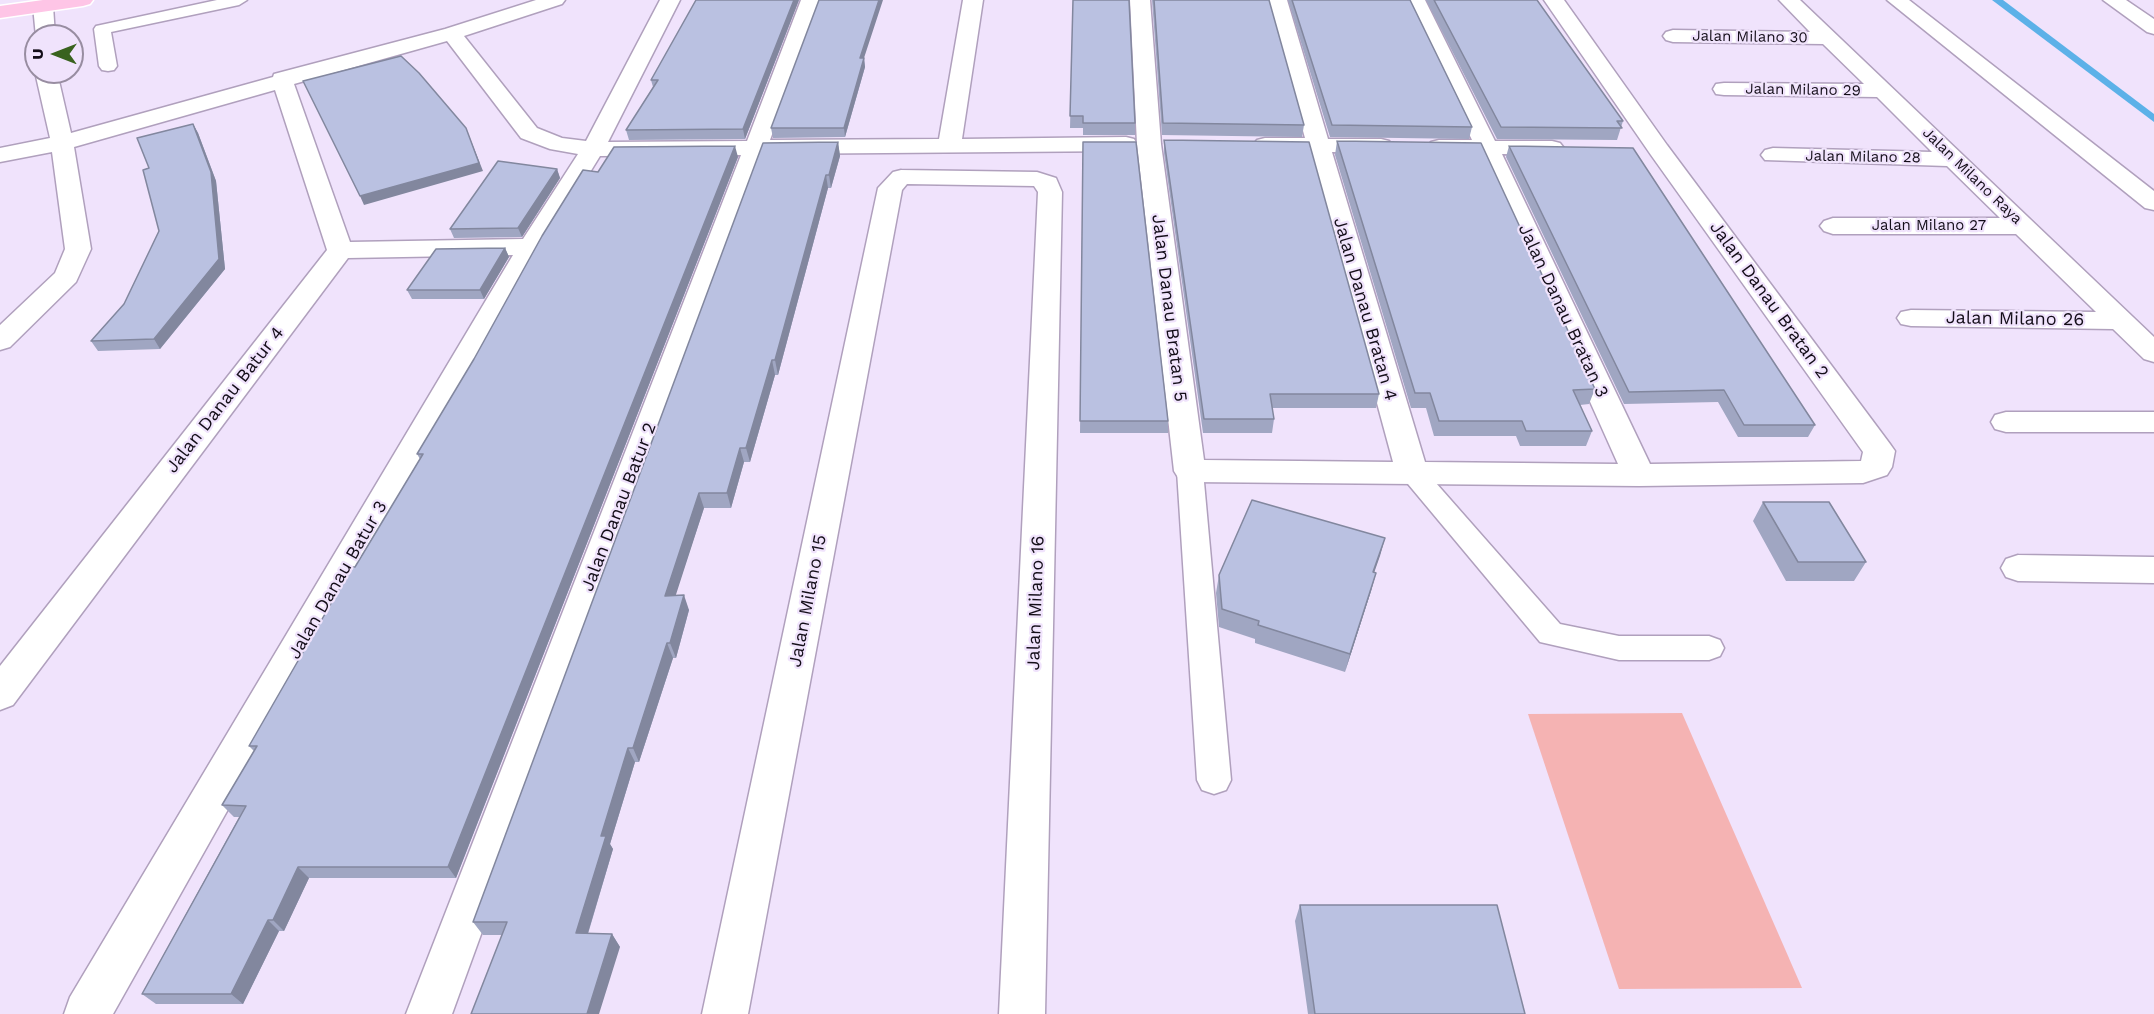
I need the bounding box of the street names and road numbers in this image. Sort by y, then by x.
street label: Jalan Milano 30 [1692,27,1808,47]
street label: Jalan Milano 29 [1745,80,1861,100]
street label: Jalan Milano Raya [1918,124,2026,228]
street label: Jalan Milano 28 [1805,147,1921,167]
street label: Jalan Danau Bratan 5 [1147,213,1191,403]
street label: Jalan Danau Bratan 4 [1329,215,1401,403]
street label: Jalan Danau Bratan 2 [1705,217,1833,383]
street label: Jalan Milano 27 [1872,217,1986,235]
street label: Jalan Danau Bratan 3 [1513,221,1613,401]
street label: Jalan Milano 26 [1946,307,2084,331]
street label: Jalan Danau Batur 4 [161,323,289,477]
street label: Jalan Danau Batur 2 [577,420,661,594]
street label: Jalan Danau Batur 3 [284,497,392,663]
street label: Jalan Milano 15 [785,533,831,669]
street label: Jalan Milano 16 [1023,535,1049,671]

